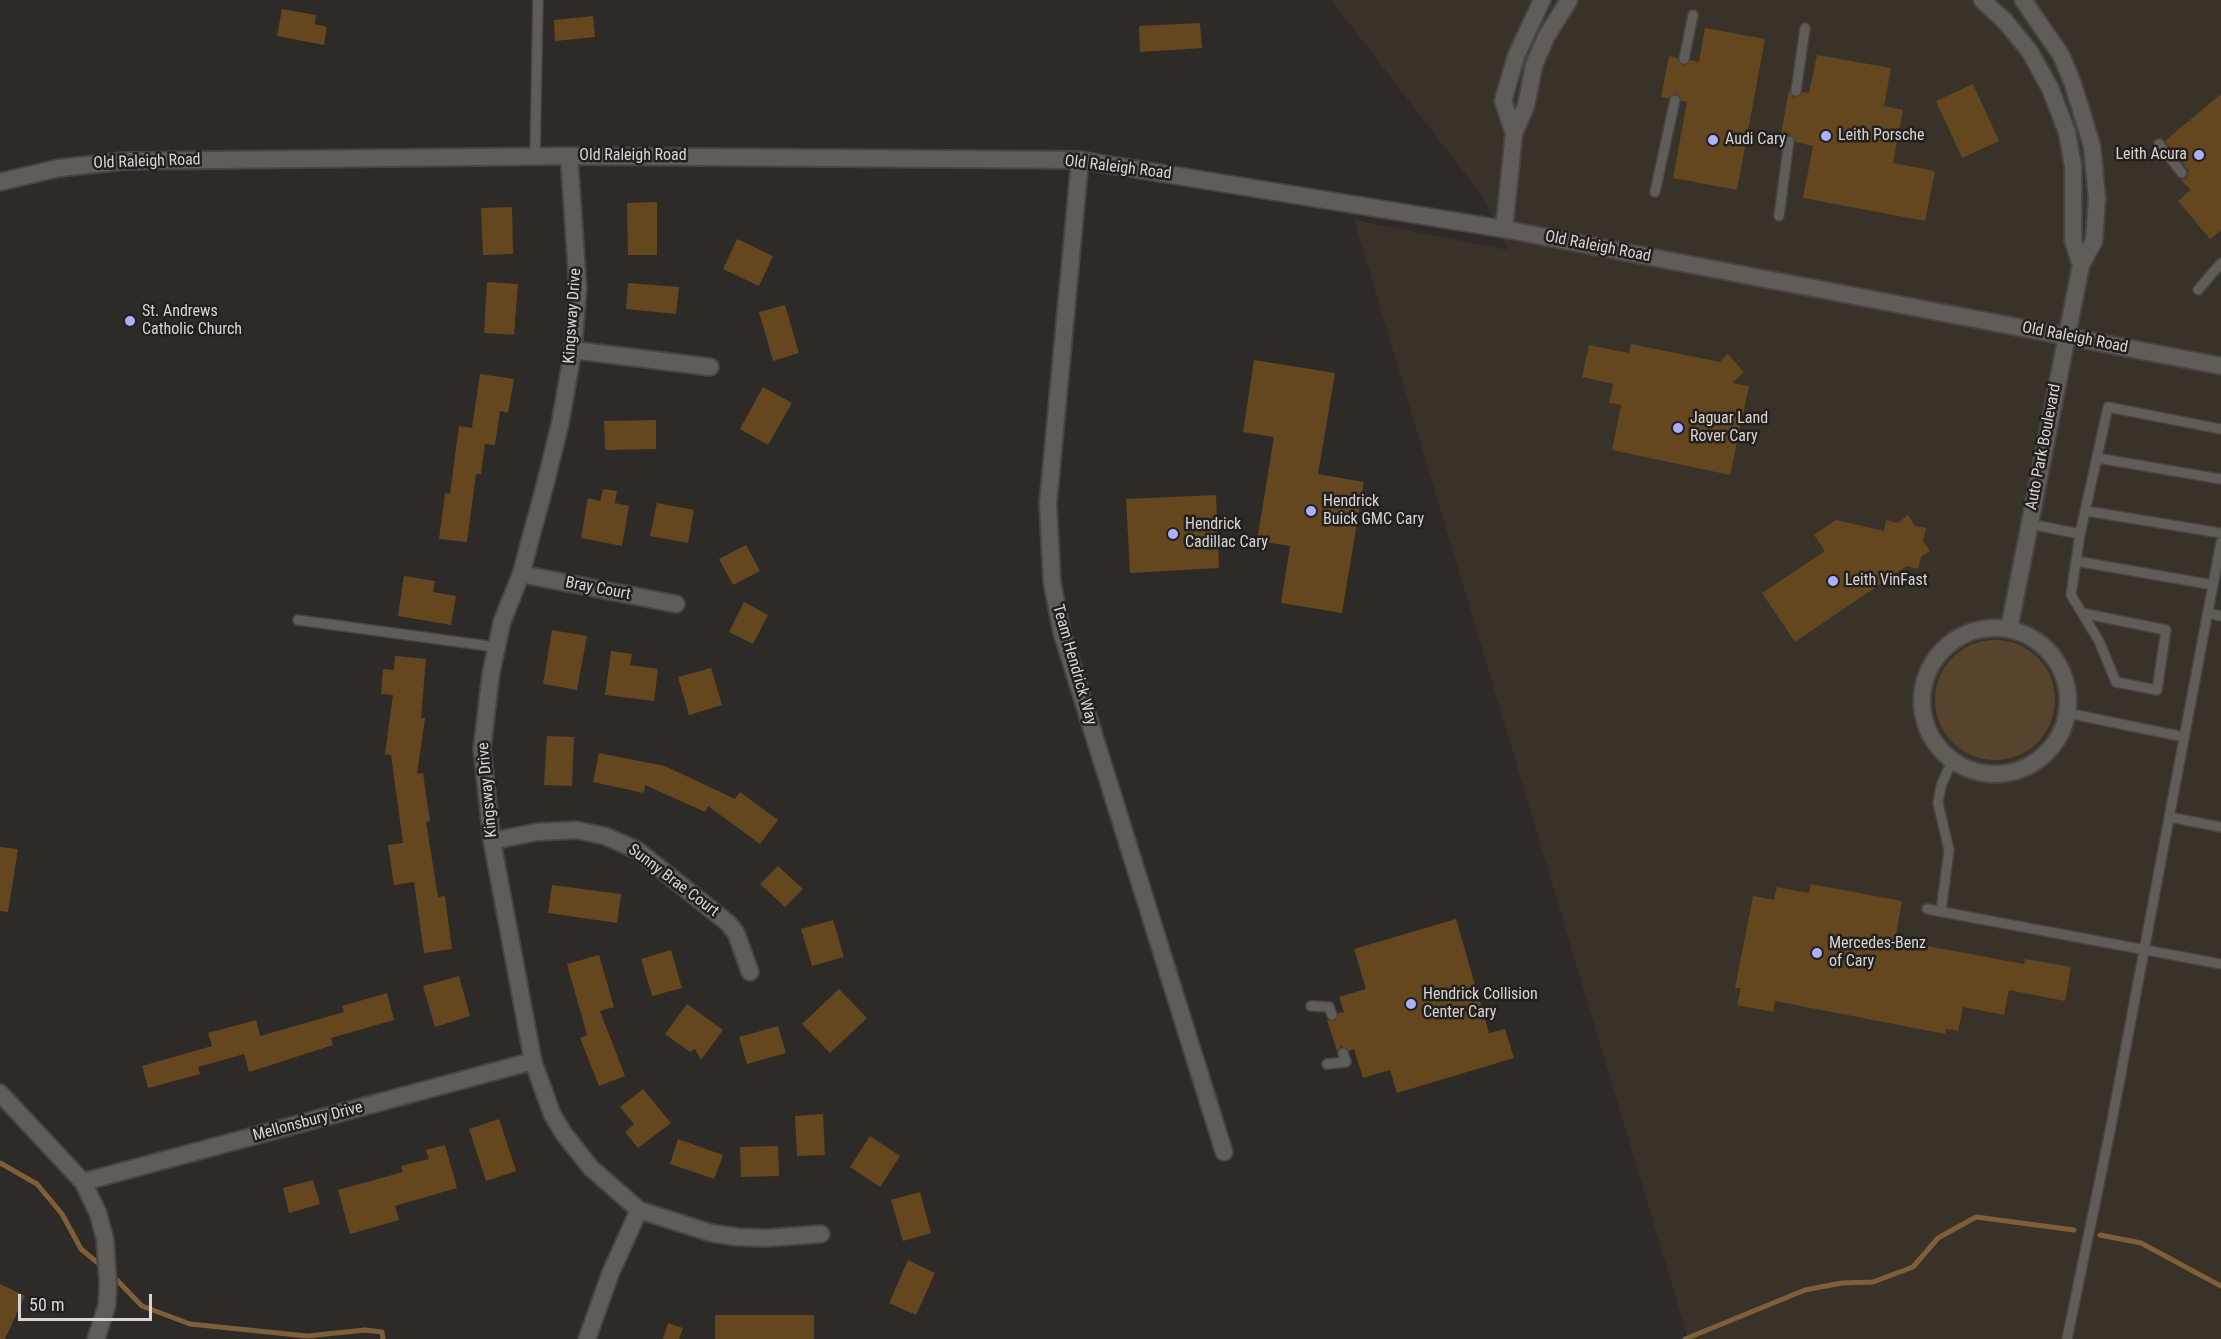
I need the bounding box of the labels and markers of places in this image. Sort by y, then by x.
place label: Leith Porsche [1838,126,1924,146]
marker: Leith Porsche [1819,129,1833,143]
place label: Audi Cary [1725,130,1786,150]
marker: Audi Cary [1706,133,1720,147]
place label: Leith Acura [2116,145,2187,165]
marker: Leith Acura [2192,148,2206,162]
place label: St. Andrews Catholic Church [142,302,242,340]
marker: St. Andrews Catholic Church [123,314,137,328]
place label: Jaguar Land Rover Cary [1690,409,1768,447]
marker: Jaguar Land Rover Cary [1671,421,1685,435]
place label: Hendrick Buick GMC Cary [1323,492,1424,530]
marker: Hendrick Buick GMC Cary [1304,504,1318,518]
place label: Hendrick Cadillac Cary [1185,515,1268,553]
marker: Hendrick Cadillac Cary [1166,527,1180,541]
place label: Leith VinFast [1845,571,1927,591]
marker: Leith VinFast [1826,574,1840,588]
place label: Mercedes-Benz of Cary [1829,934,1926,972]
marker: Mercedes-Benz of Cary [1810,946,1824,960]
place label: Hendrick Collision Center Cary [1423,985,1538,1023]
marker: Hendrick Collision Center Cary [1404,997,1418,1011]

